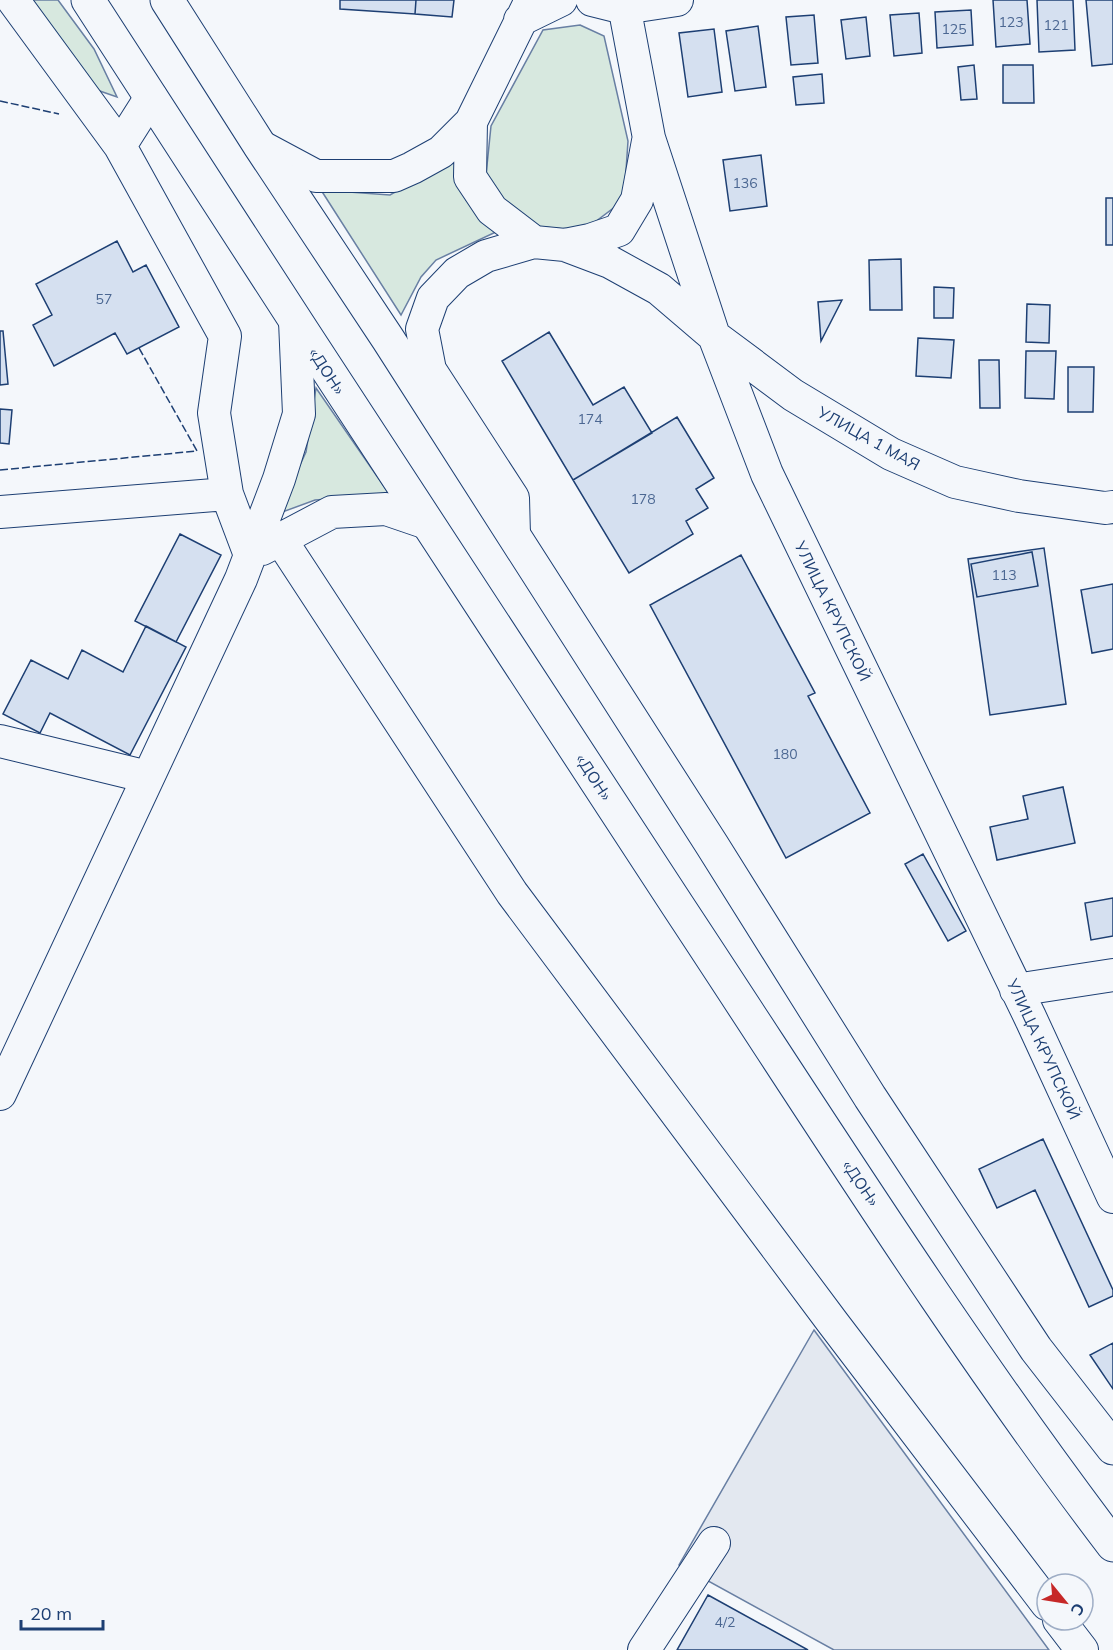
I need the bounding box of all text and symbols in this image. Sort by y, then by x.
house number: 123 [998,13,1024,31]
house number: 121 [1043,16,1069,34]
house number: 125 [941,20,967,38]
house number: 136 [732,174,758,192]
house number: 57 [96,290,112,308]
street label: «ДОН» [305,344,349,398]
street label: УЛИЦА 1 МАЯ [813,401,924,474]
house number: 174 [577,410,603,428]
house number: 178 [630,490,656,508]
street label: УЛИЦА КРУПСКОЙ [790,537,876,684]
house number: 113 [991,566,1017,584]
house number: 180 [772,745,798,763]
street label: «ДОН» [572,750,616,804]
street label: УЛИЦА КРУПСКОЙ [1002,975,1085,1123]
street label: «ДОН» [838,1156,884,1210]
north arrow [1035,1572,1095,1632]
scale bar [21,1593,104,1631]
text: С [1067,1600,1089,1619]
text: 20 m [30,1602,72,1625]
house number: 4/2 [715,1613,735,1631]

